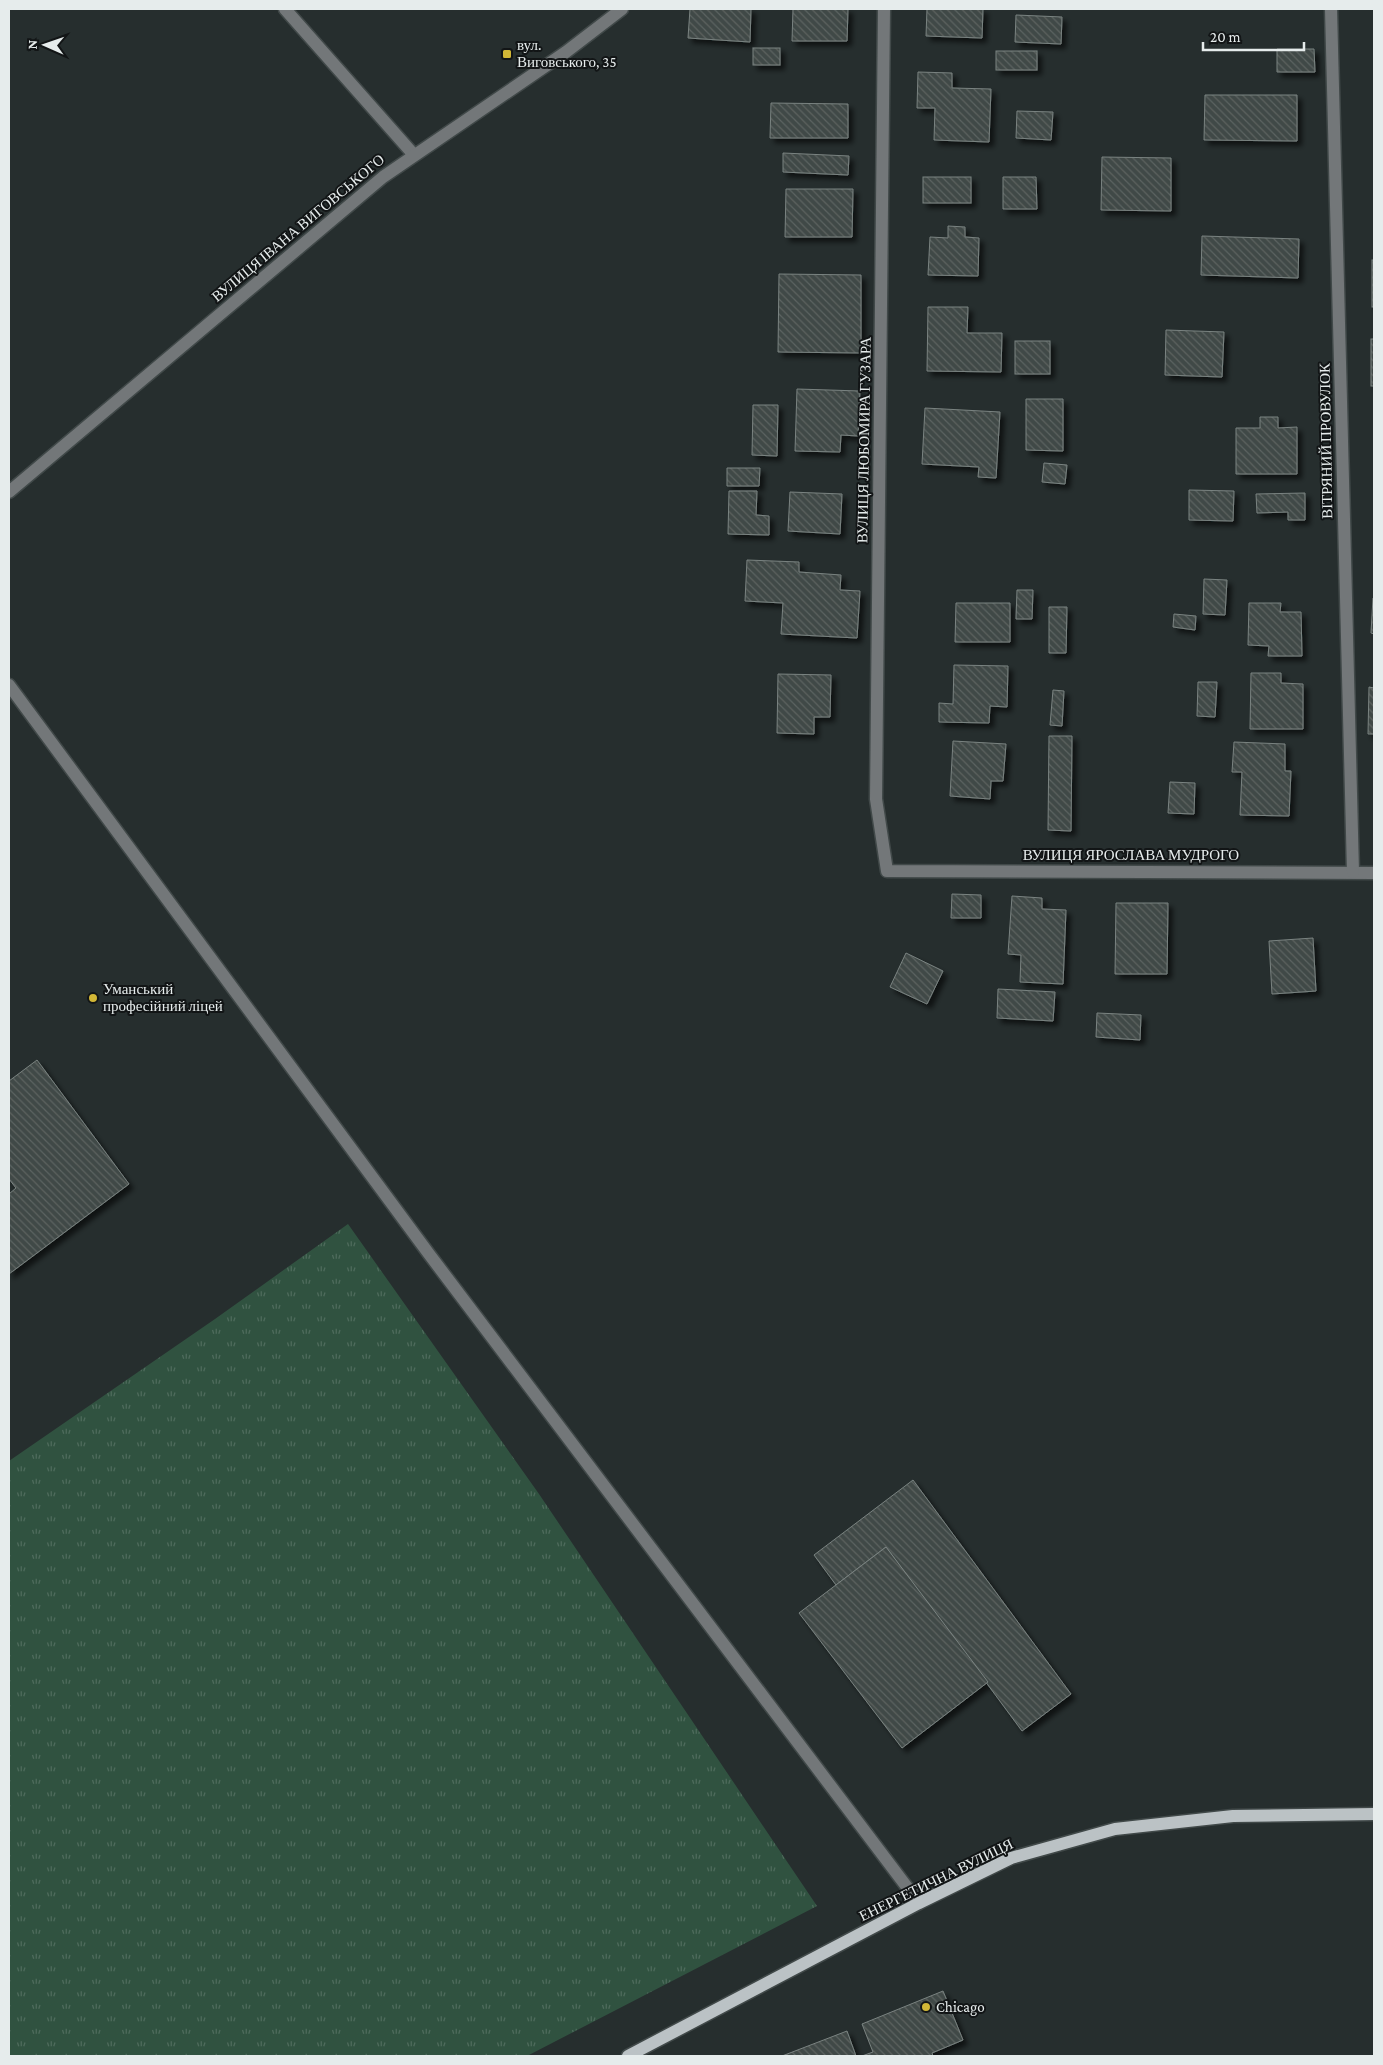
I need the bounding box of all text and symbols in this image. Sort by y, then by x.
north arrow [20,20,70,70]
scale bar [1203,20,1304,52]
text: 20 m [1210,29,1241,45]
place label: вул. Виговського, 35 [517,37,617,70]
text: N [24,39,40,50]
marker: вул. Виговського, 35 [501,48,513,60]
street label: ВУЛИЦЯ ІВАНА ВИГОВСЬКОГО [209,151,388,305]
street label: ВУЛИЦЯ ЛЮБОМИРА ГУЗАРА [854,337,874,543]
street label: ВІТРЯНИЙ ПРОВУЛОК [1317,362,1335,519]
street label: ВУЛИЦЯ ЯРОСЛАВА МУДРОГО [1023,847,1239,863]
place label: Уманський професійний ліцей [103,981,223,1014]
marker: Уманський професійний ліцей [87,992,99,1004]
street label: ЕНЕРГЕТИЧНА ВУЛИЦЯ [856,1836,1016,1924]
place label: Chicago [936,1999,985,2016]
marker: Chicago [920,2001,932,2013]

